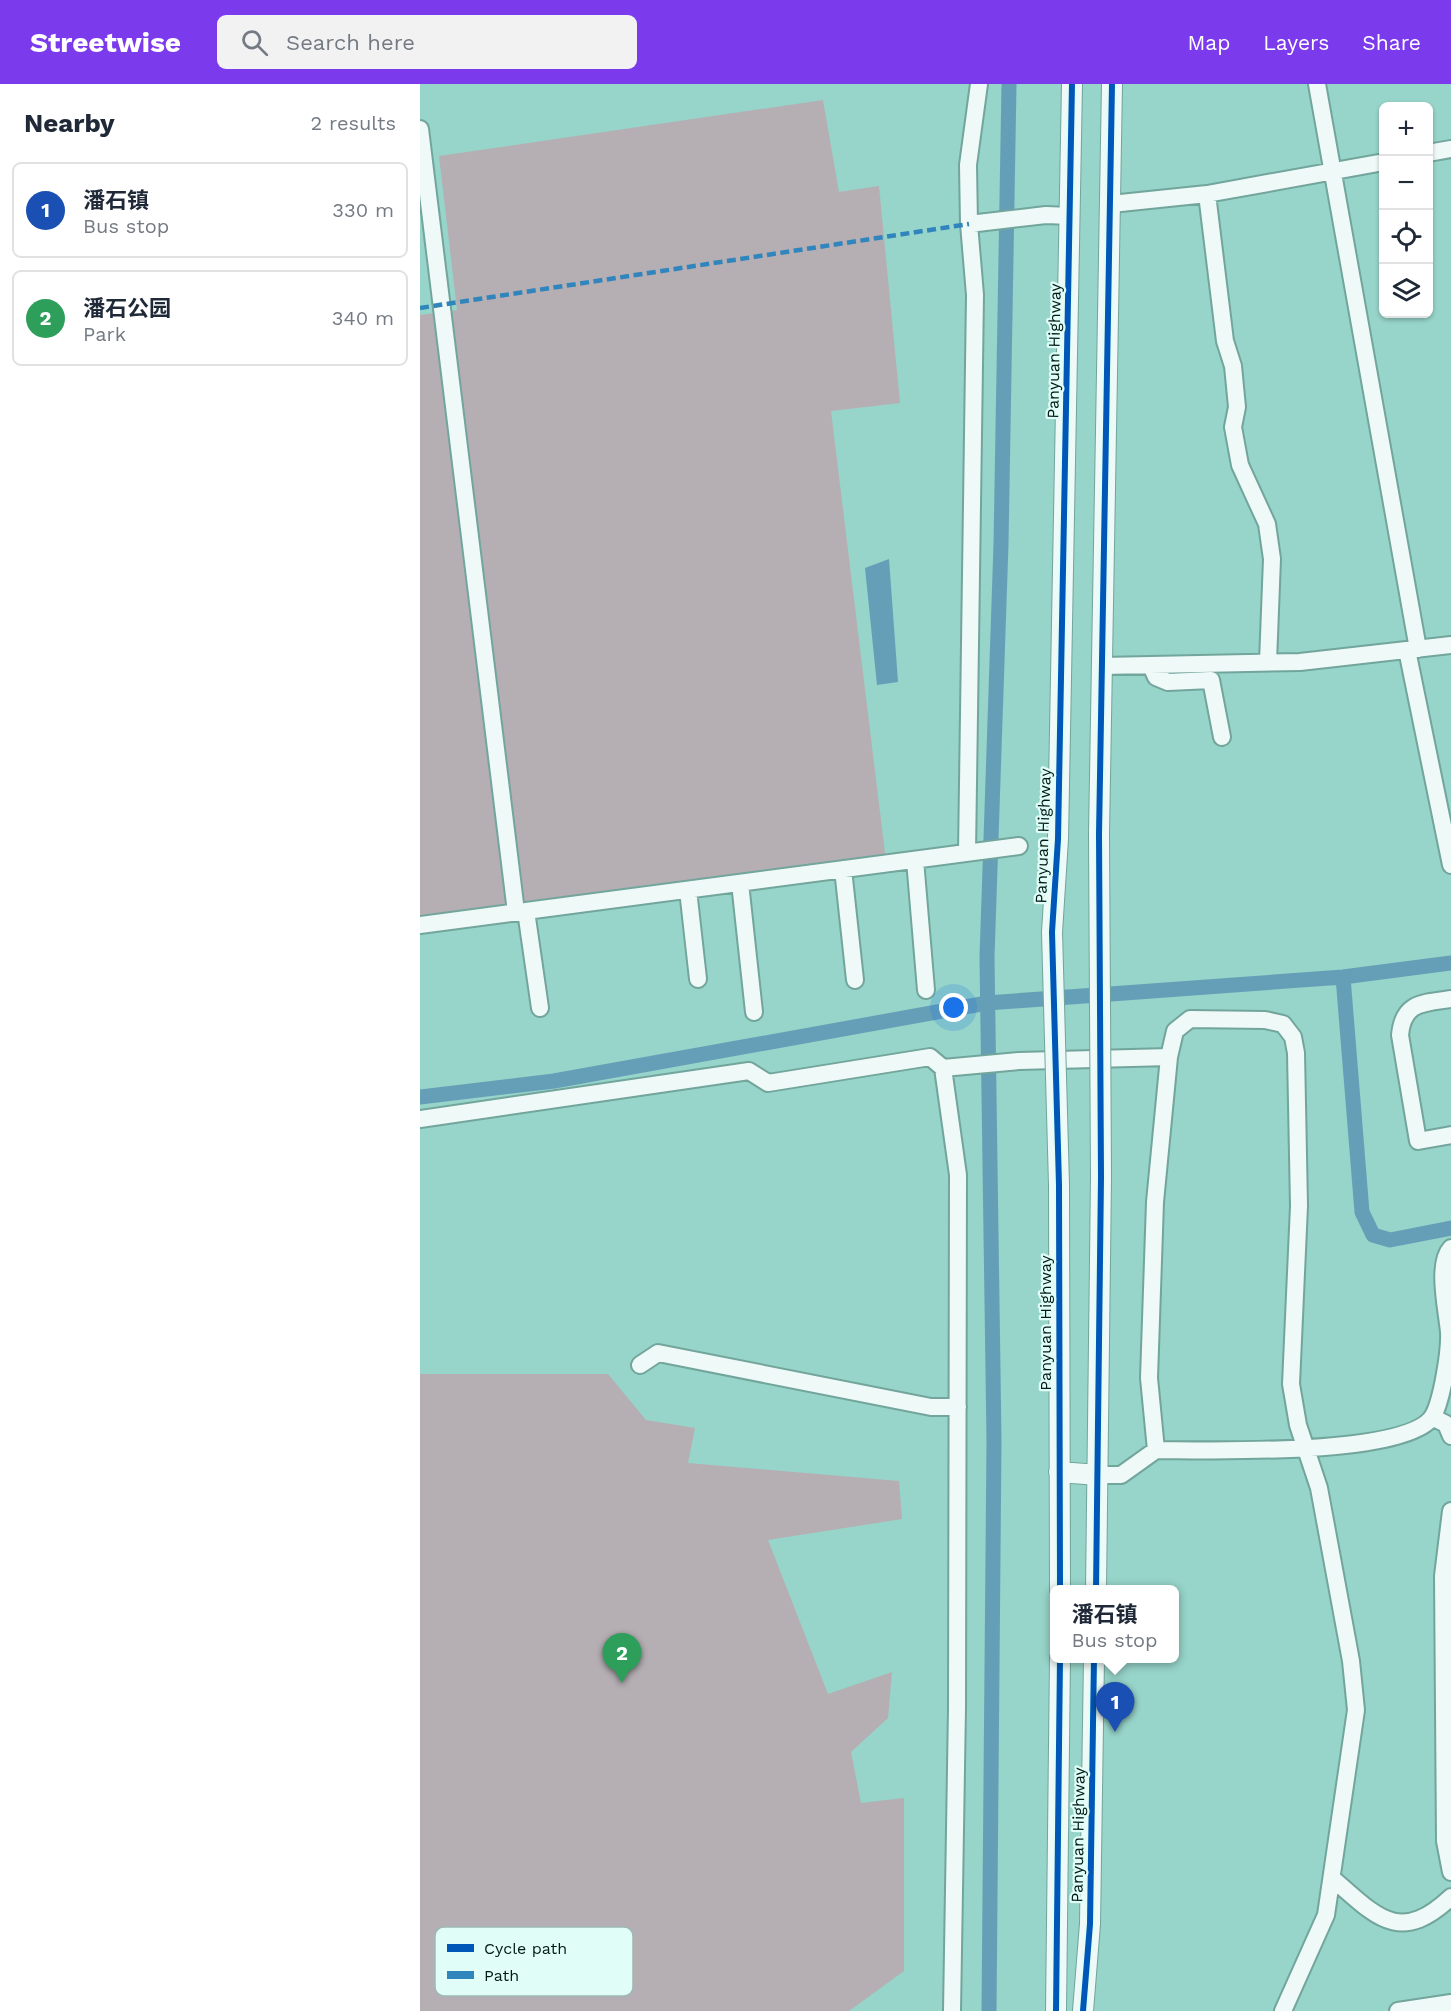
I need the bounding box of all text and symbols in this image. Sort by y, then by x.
search box [217,15,637,69]
text: Streetwise [30,26,181,59]
icon: search [238,26,271,59]
text: Search here [286,30,415,55]
text: Map [1187,30,1230,55]
text: Layers [1263,30,1329,55]
text: Share [1362,30,1421,55]
map controls [1379,102,1433,318]
button: + [1379,102,1433,156]
text: Nearby [24,108,115,138]
text: 2 results [311,111,396,135]
button: − [1379,156,1433,210]
text: 潘石镇 [83,188,149,213]
text: 1 [41,198,50,222]
text: 330 m [332,198,394,222]
button: locate [1379,210,1433,264]
text: Bus stop [83,214,169,238]
button: layers [1379,264,1433,318]
street label: Panyuan Highway [1043,282,1065,419]
text: 潘石公园 [83,296,171,321]
text: 2 [40,306,51,330]
text: 340 m [332,306,394,330]
text: Park [83,322,126,346]
street label: Panyuan Highway [1031,767,1055,904]
your location [939,993,968,1022]
street label: Panyuan Highway [1036,1255,1055,1391]
popup [1050,1585,1179,1663]
text: 潘石镇 [1071,1602,1137,1627]
text: Bus stop [1071,1628,1158,1652]
pin: 2 [602,1634,642,1683]
pin: 1 [1096,1682,1134,1732]
street label: Panyuan Highway [1067,1766,1089,1903]
legend [435,1927,633,1996]
text: Cycle path [484,1939,567,1958]
text: Path [484,1966,519,1985]

